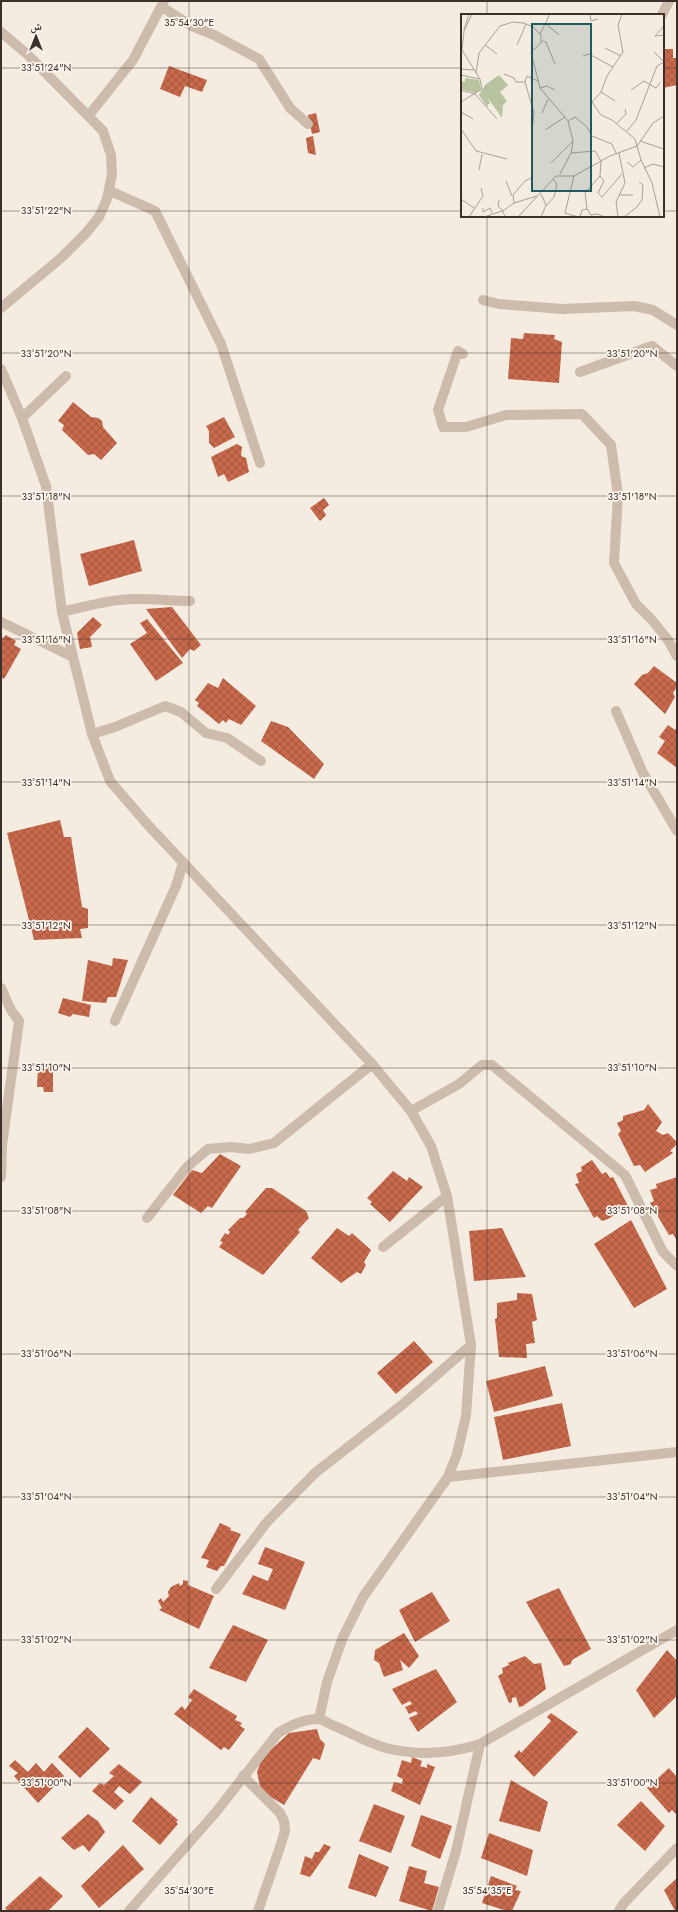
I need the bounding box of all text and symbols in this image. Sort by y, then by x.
inset map [461,14,664,217]
text: 35°54'30"E [164,15,214,30]
north arrow [16,16,56,56]
text: ش [30,18,42,34]
text: 33°51'24"N [21,60,71,75]
text: 33°51'22"N [21,203,71,218]
text: 33°51'20"N [21,346,71,361]
text: 33°51'20"N [607,346,657,361]
text: 33°51'18"N [21,489,71,504]
text: 33°51'18"N [607,489,657,504]
text: 33°51'16"N [21,632,71,647]
text: 33°51'16"N [607,632,657,647]
text: 33°51'14"N [21,775,71,790]
text: 33°51'14"N [607,775,657,790]
text: 33°51'12"N [21,918,71,933]
text: 33°51'12"N [607,918,657,933]
text: 33°51'10"N [21,1060,71,1075]
text: 33°51'10"N [607,1060,657,1075]
text: 33°51'08"N [21,1203,71,1218]
text: 33°51'08"N [607,1203,657,1218]
text: 33°51'06"N [21,1346,71,1361]
text: 33°51'06"N [607,1346,657,1361]
text: 33°51'04"N [21,1489,71,1504]
text: 33°51'04"N [607,1489,657,1504]
text: 33°51'02"N [21,1632,71,1647]
text: 33°51'02"N [607,1632,657,1647]
text: 33°51'00"N [20,1775,72,1790]
text: 33°51'00"N [606,1775,658,1790]
text: 35°54'30"E [164,1883,214,1898]
text: 35°54'35"E [462,1883,512,1898]

